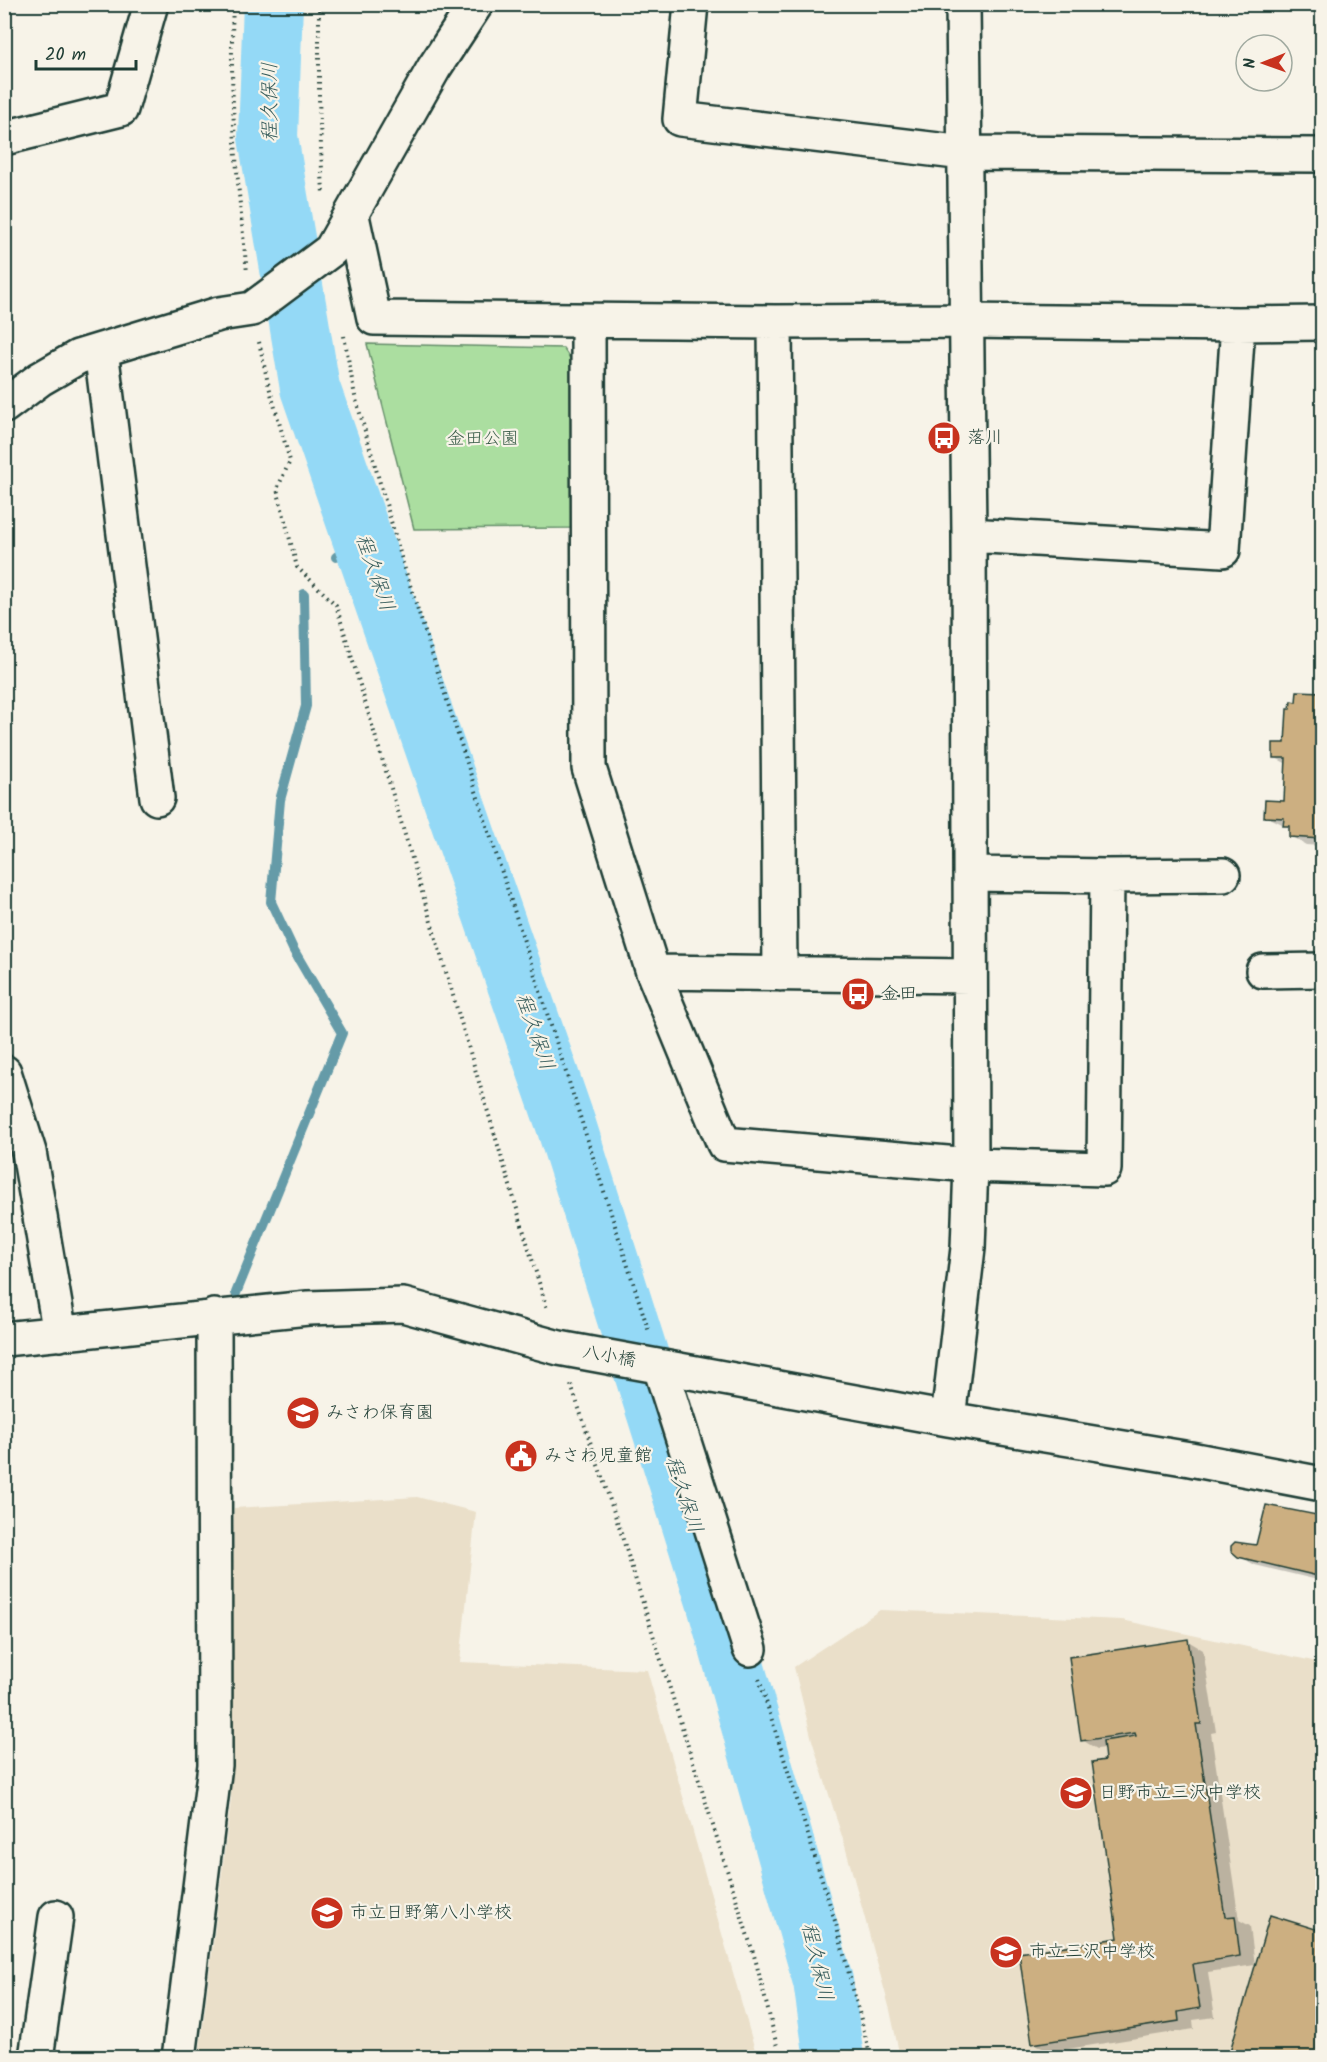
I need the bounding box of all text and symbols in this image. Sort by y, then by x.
scale bar [36,33,136,71]
north arrow [1234,33,1294,93]
text: 20 m [45,41,86,70]
text: N [1238,58,1263,69]
water label: 程久保川 [255,62,287,142]
bus stop icon: 落川 [926,420,962,456]
place label: 落川 [967,424,1003,453]
park label: 金田公園 [447,425,519,454]
water label: 程久保川 [346,530,402,616]
bus stop icon: 金田 [840,976,876,1012]
place label: 金田 [881,980,917,1009]
water label: 程久保川 [506,989,562,1075]
street label: 八小橋 [580,1338,638,1376]
school or university icon: みさわ保育園 [285,1395,321,1431]
place label: みさわ保育園 [326,1399,434,1428]
public building icon: みさわ児童館 [503,1438,539,1474]
place label: みさわ児童館 [544,1442,652,1471]
water label: 程久保川 [655,1452,711,1538]
school or university icon: 日野市立三沢中学校 [1058,1775,1094,1811]
place label: 日野市立三沢中学校 [1099,1779,1261,1808]
school or university icon: 市立日野第八小学校 [309,1895,345,1931]
place label: 市立日野第八小学校 [350,1899,512,1928]
water label: 程久保川 [791,1919,841,2005]
school or university icon: 市立三沢中学校 [988,1934,1024,1970]
place label: 市立三沢中学校 [1029,1938,1155,1967]

